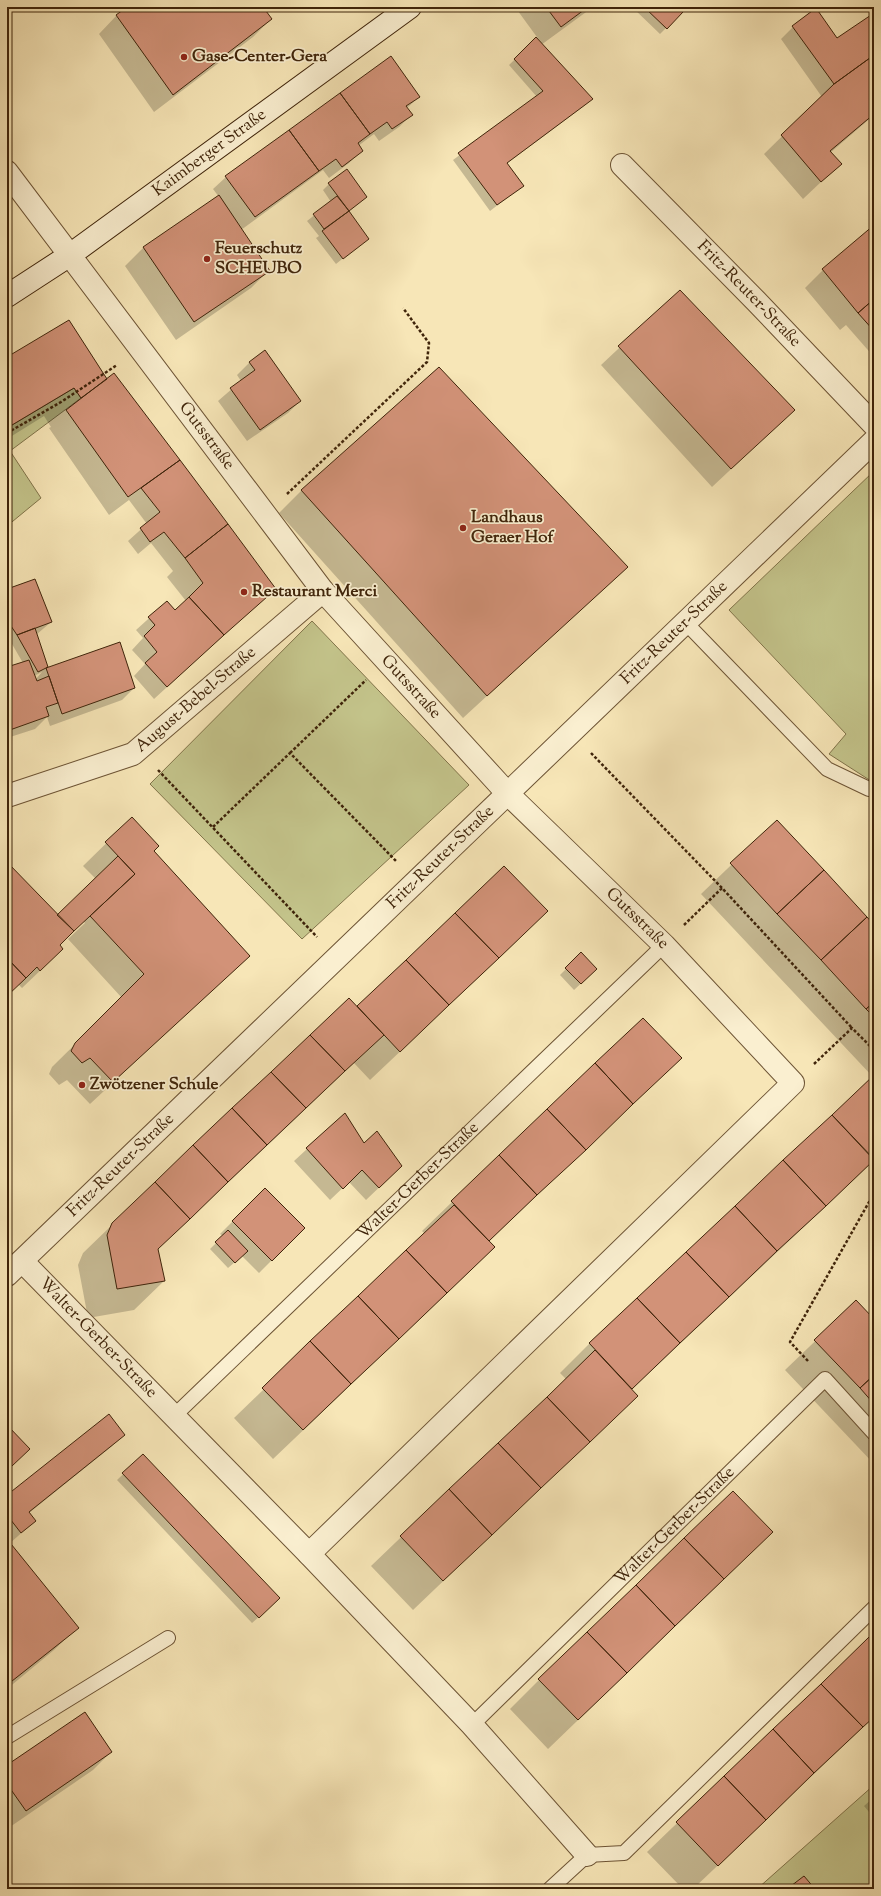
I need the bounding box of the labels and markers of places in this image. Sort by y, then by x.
place label: Gase-Center-Gera [192,45,327,69]
marker: Gase-Center-Gera [179,52,189,62]
place label: Feuerschutz SCHEUBO [215,237,303,281]
marker: Feuerschutz SCHEUBO [202,254,212,264]
place label: Landhaus Geraer Hof [471,506,554,550]
marker: Landhaus Geraer Hof [458,523,468,533]
place label: Restaurant Merci [252,580,377,604]
marker: Restaurant Merci [239,587,249,597]
place label: Zwötzener Schule [90,1073,219,1097]
marker: Zwötzener Schule [77,1080,87,1090]

